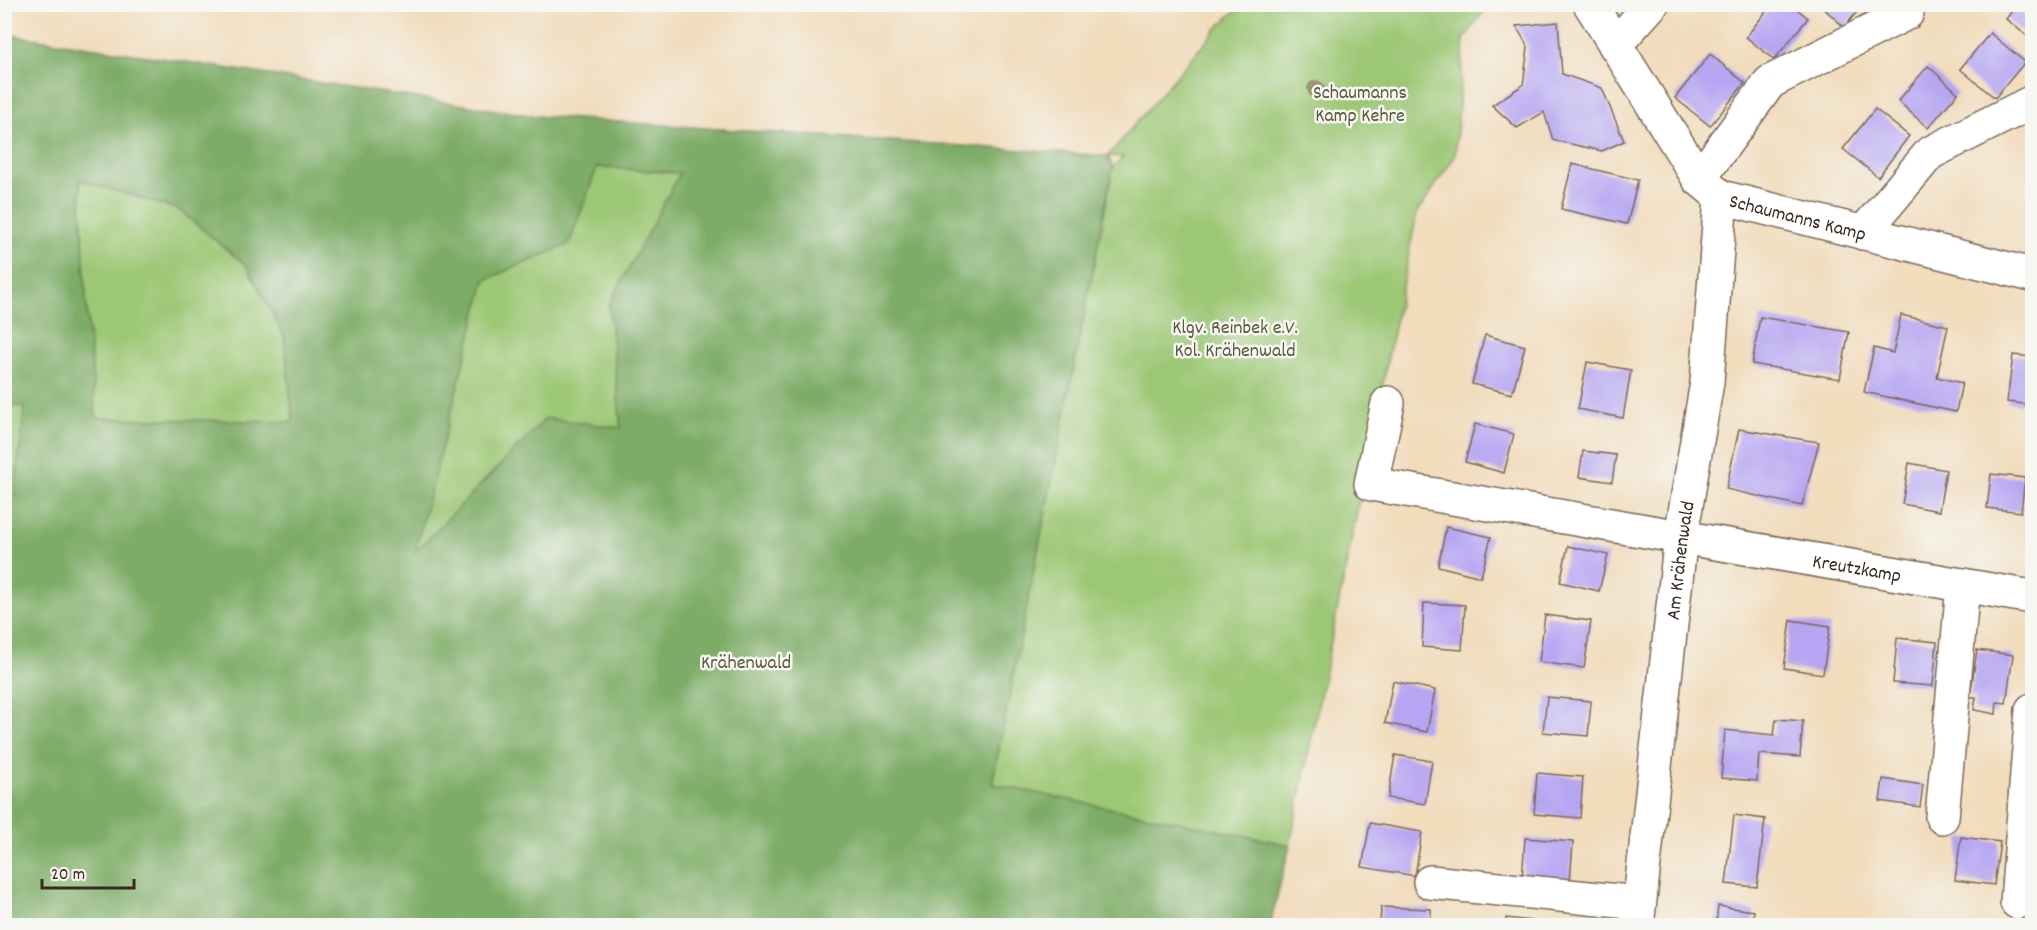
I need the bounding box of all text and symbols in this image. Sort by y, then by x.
park label: Schaumanns Kamp Kehre [1313,80,1407,131]
street label: Schaumanns Kamp [1726,189,1869,250]
park label: Klgv. Reinbek e.V. Kol. Krähenwald [1172,315,1298,366]
street label: Am Krähenwald [1661,499,1704,622]
street label: Kreutzkamp [1810,549,1903,591]
park label: Krähenwald [701,650,791,678]
scale bar [42,852,134,890]
text: 20 m [51,863,85,888]

